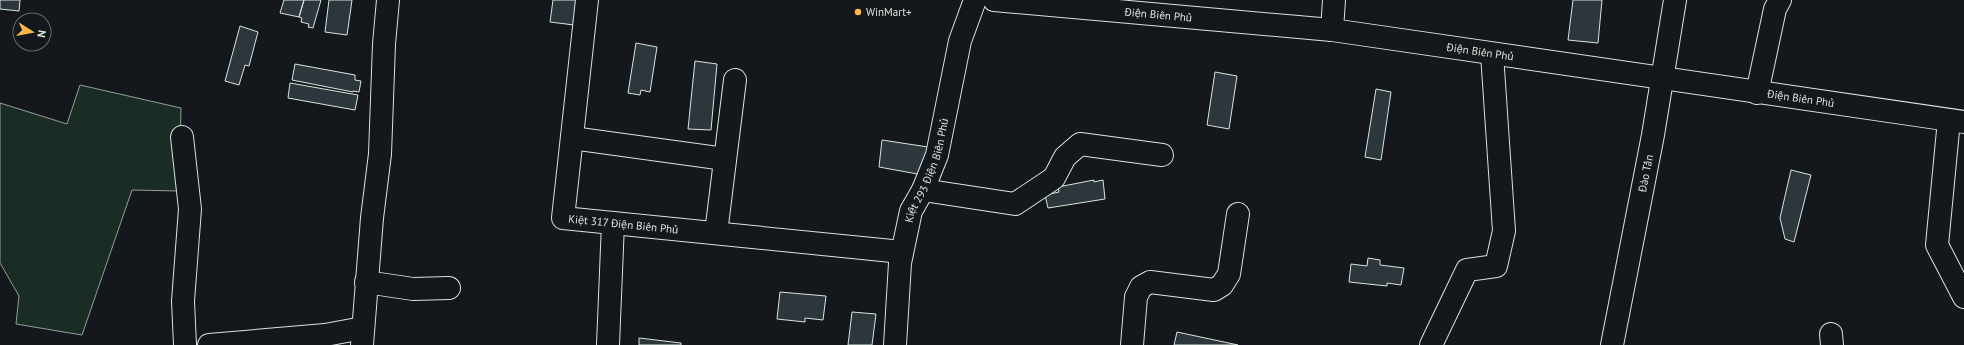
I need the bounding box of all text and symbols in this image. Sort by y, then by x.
place label: WinMart+ [866,5,912,19]
street label: Điện Biên Phủ [1123,5,1193,25]
marker: WinMart+ [853,7,863,17]
north arrow [12,12,52,52]
text: N [34,29,49,39]
street label: Điện Biên Phủ [1445,40,1515,63]
street label: Điện Biên Phủ [1765,86,1835,110]
street label: Kiệt 293 Điện Biên Phủ [902,117,951,224]
street label: Đào Tấn [1635,153,1656,194]
street label: Kiệt 317 Điện Biên Phủ [568,212,679,237]

